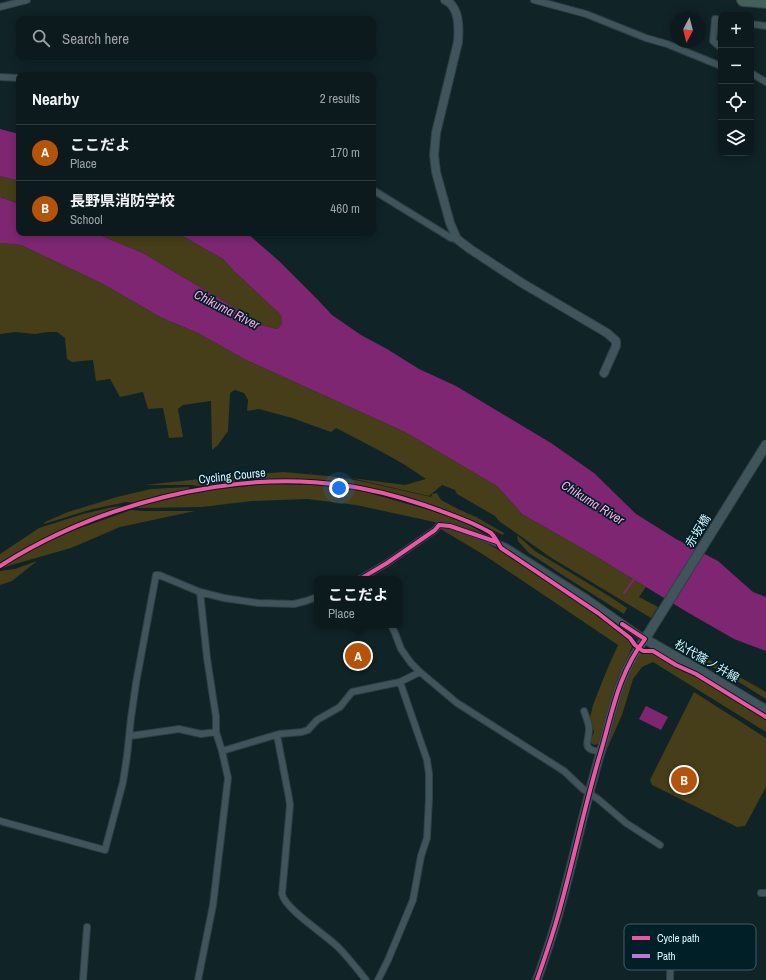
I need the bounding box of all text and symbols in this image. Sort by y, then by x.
north arrow [670,12,706,48]
map controls [718,12,754,156]
button: + [718,12,754,48]
search box [16,16,376,60]
icon: search [30,27,52,49]
text: Search here [62,28,129,49]
button: − [718,48,754,84]
button: locate [718,84,754,120]
text: Nearby [32,87,79,110]
text: 2 results [320,90,360,107]
button: layers [718,120,754,156]
text: ここだよ [70,134,130,155]
text: A [41,144,49,161]
text: 170 m [330,144,360,161]
text: Place [70,155,97,172]
text: 長野県消防学校 [70,190,175,211]
text: B [41,200,49,217]
text: 460 m [330,200,360,217]
text: School [70,211,103,228]
water label: Chikuma River [191,286,263,333]
street label: Cycling Course [198,465,266,487]
water label: Chikuma River [558,476,628,529]
your location [329,478,349,498]
street label: 赤坂橋 [682,511,714,551]
popup [314,576,402,628]
text: ここだよ [328,584,388,605]
text: Place [328,605,355,622]
street label: 松代篠ノ井線 [672,636,742,686]
pin: A [345,641,371,671]
pin: B [671,765,697,795]
legend [624,924,756,970]
text: Cycle path [657,931,700,945]
text: Path [657,949,676,963]

